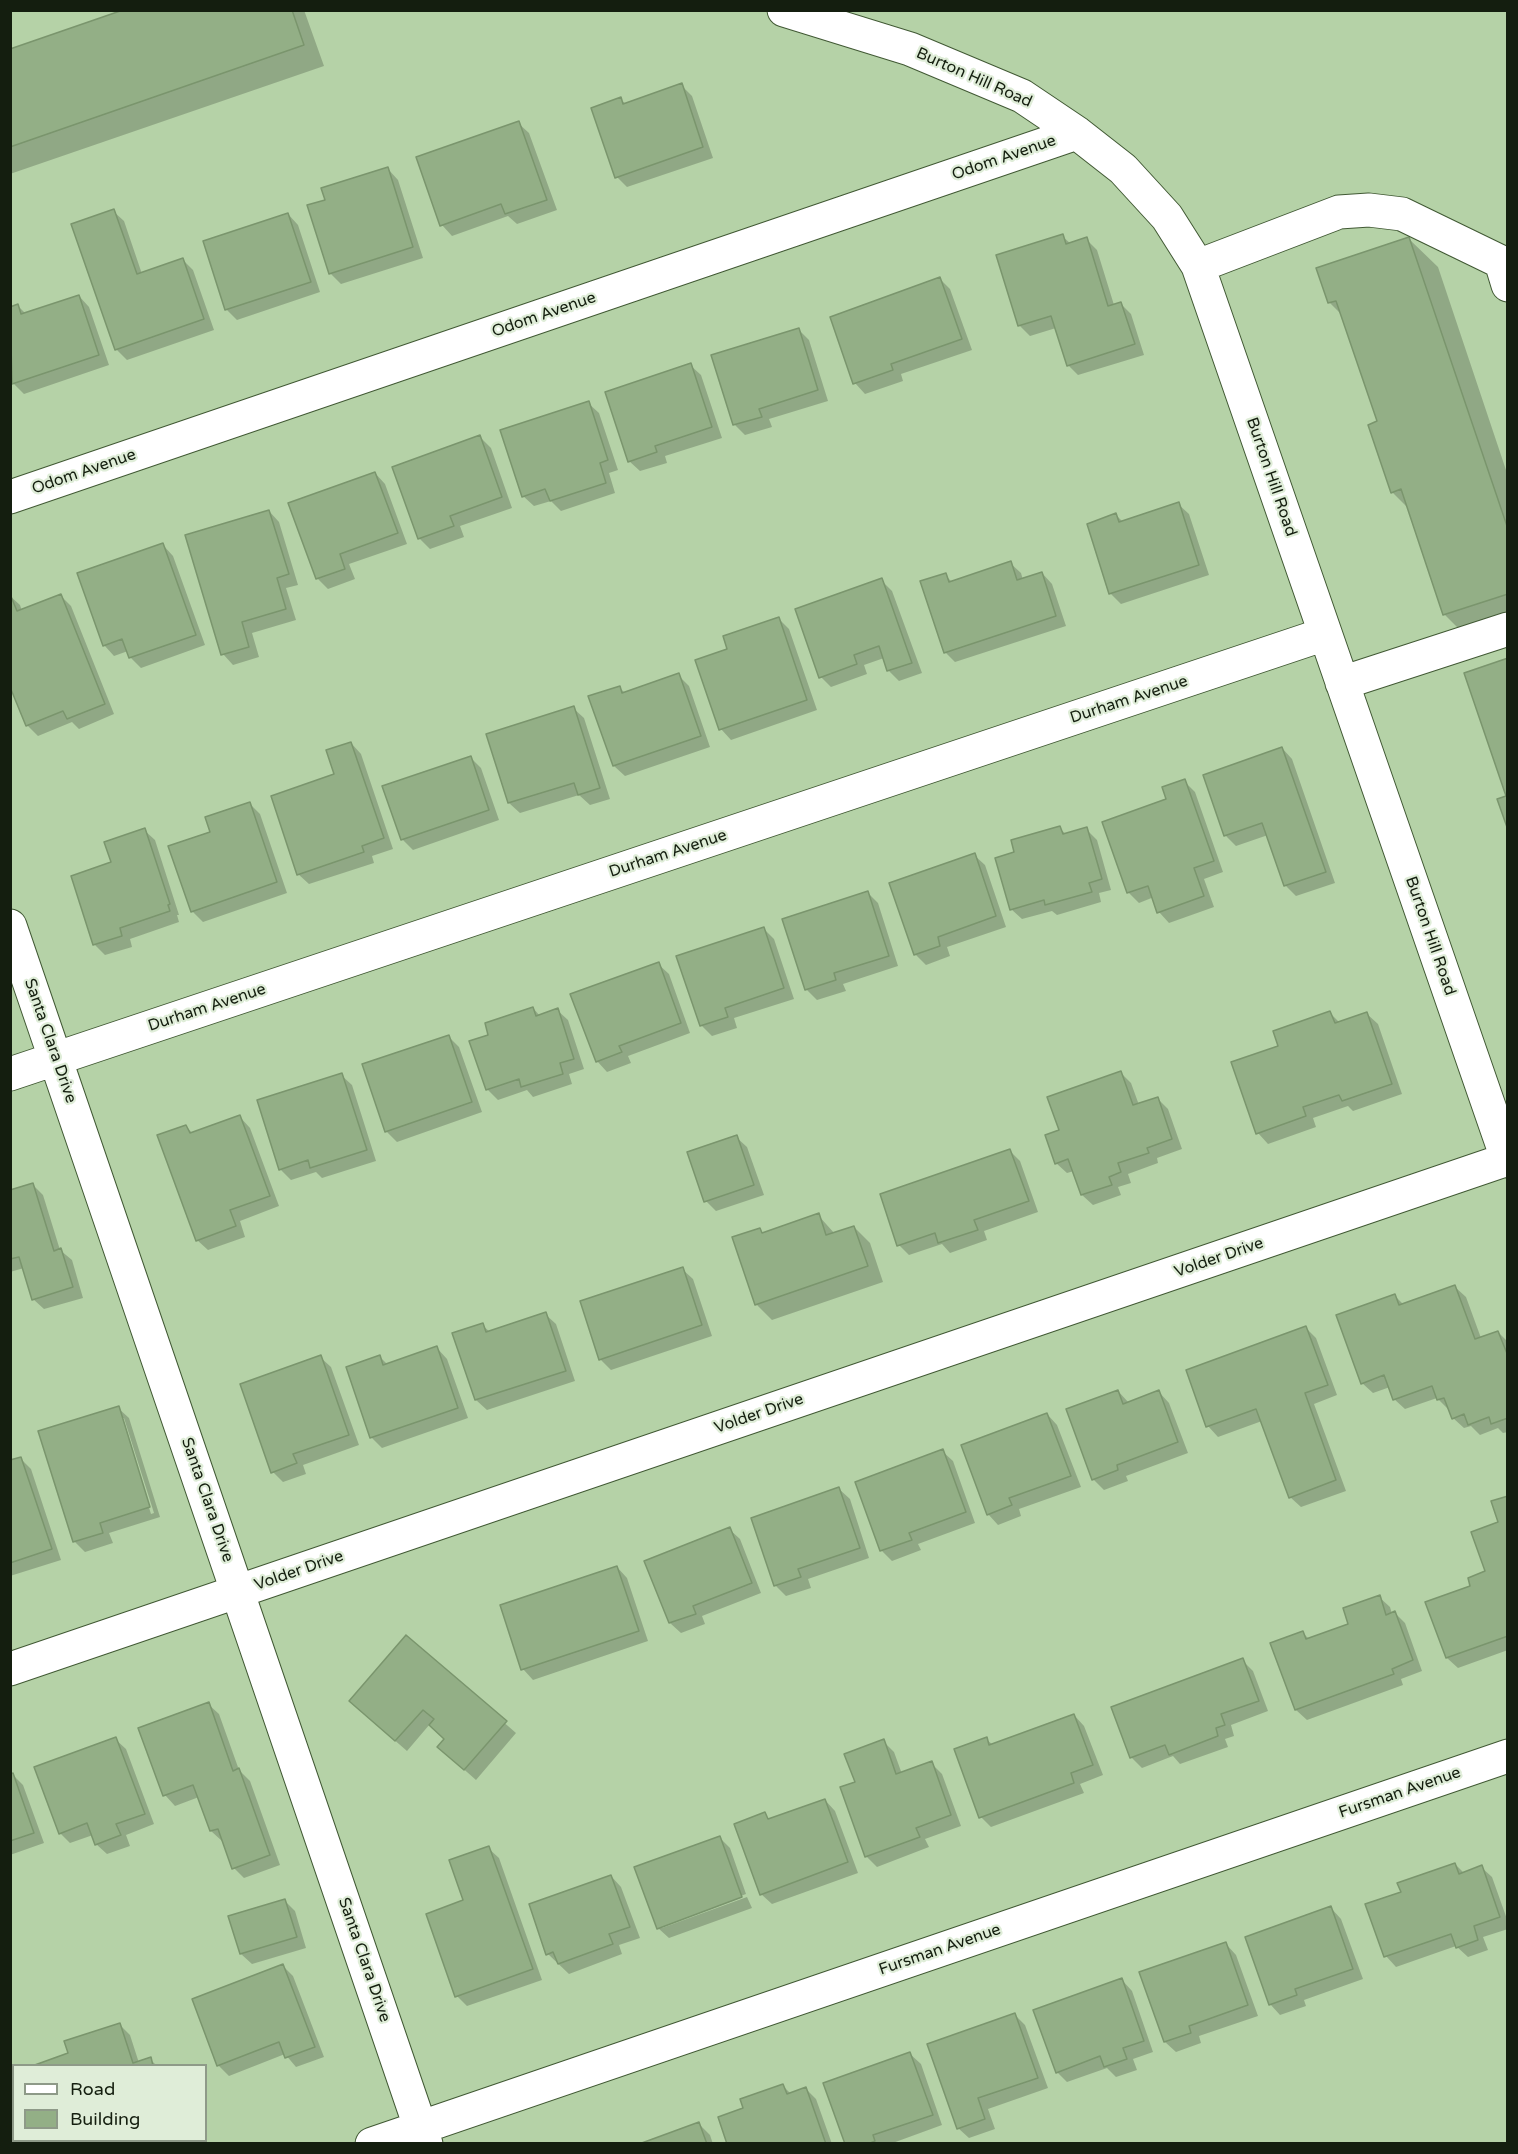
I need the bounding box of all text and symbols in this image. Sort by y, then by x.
street label: Burton Hill Road [913,44,1035,112]
street label: Odom Avenue [950,131,1058,185]
street label: Odom Avenue [490,288,598,342]
street label: Burton Hill Road [1242,415,1300,539]
street label: Odom Avenue [30,445,138,499]
street label: Durham Avenue [1068,672,1190,728]
street label: Durham Avenue [607,826,729,882]
street label: Burton Hill Road [1401,874,1459,998]
street label: Santa Clara Drive [20,976,80,1106]
street label: Durham Avenue [146,980,268,1036]
street label: Volder Drive [1172,1234,1266,1282]
street label: Volder Drive [712,1390,806,1438]
street label: Santa Clara Drive [177,1435,237,1565]
street label: Volder Drive [252,1547,346,1595]
street label: Fursman Avenue [1337,1763,1463,1823]
street label: Santa Clara Drive [334,1895,394,2025]
street label: Fursman Avenue [877,1920,1003,1980]
legend [12,2064,207,2142]
text: Road [70,2078,115,2100]
text: Building [70,2108,140,2130]

